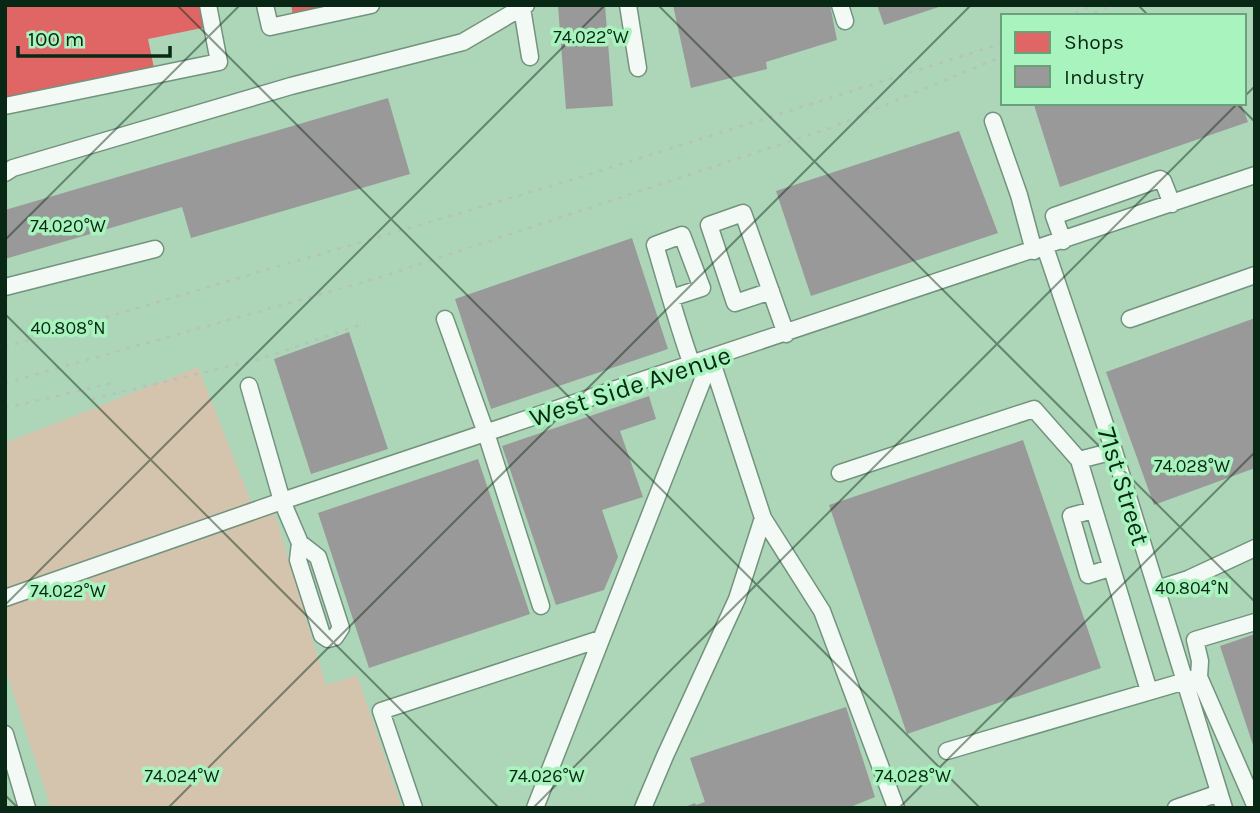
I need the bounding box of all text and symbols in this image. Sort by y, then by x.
scale bar [18,14,170,58]
legend [1001,14,1246,105]
text: 74.022°W [553,26,629,48]
text: 100 m [28,27,85,51]
text: Shops [1064,30,1124,54]
text: Industry [1064,65,1144,89]
text: 74.020°W [30,215,106,237]
text: 40.808°N [30,317,106,339]
street label: West Side Avenue [526,339,734,434]
street label: 71st Street [1091,423,1156,549]
text: 74.028°W [1154,455,1230,477]
text: 40.804°N [1155,577,1229,599]
text: 74.022°W [30,580,106,602]
text: 74.024°W [144,765,220,787]
text: 74.026°W [509,765,585,787]
text: 74.028°W [875,765,951,787]

